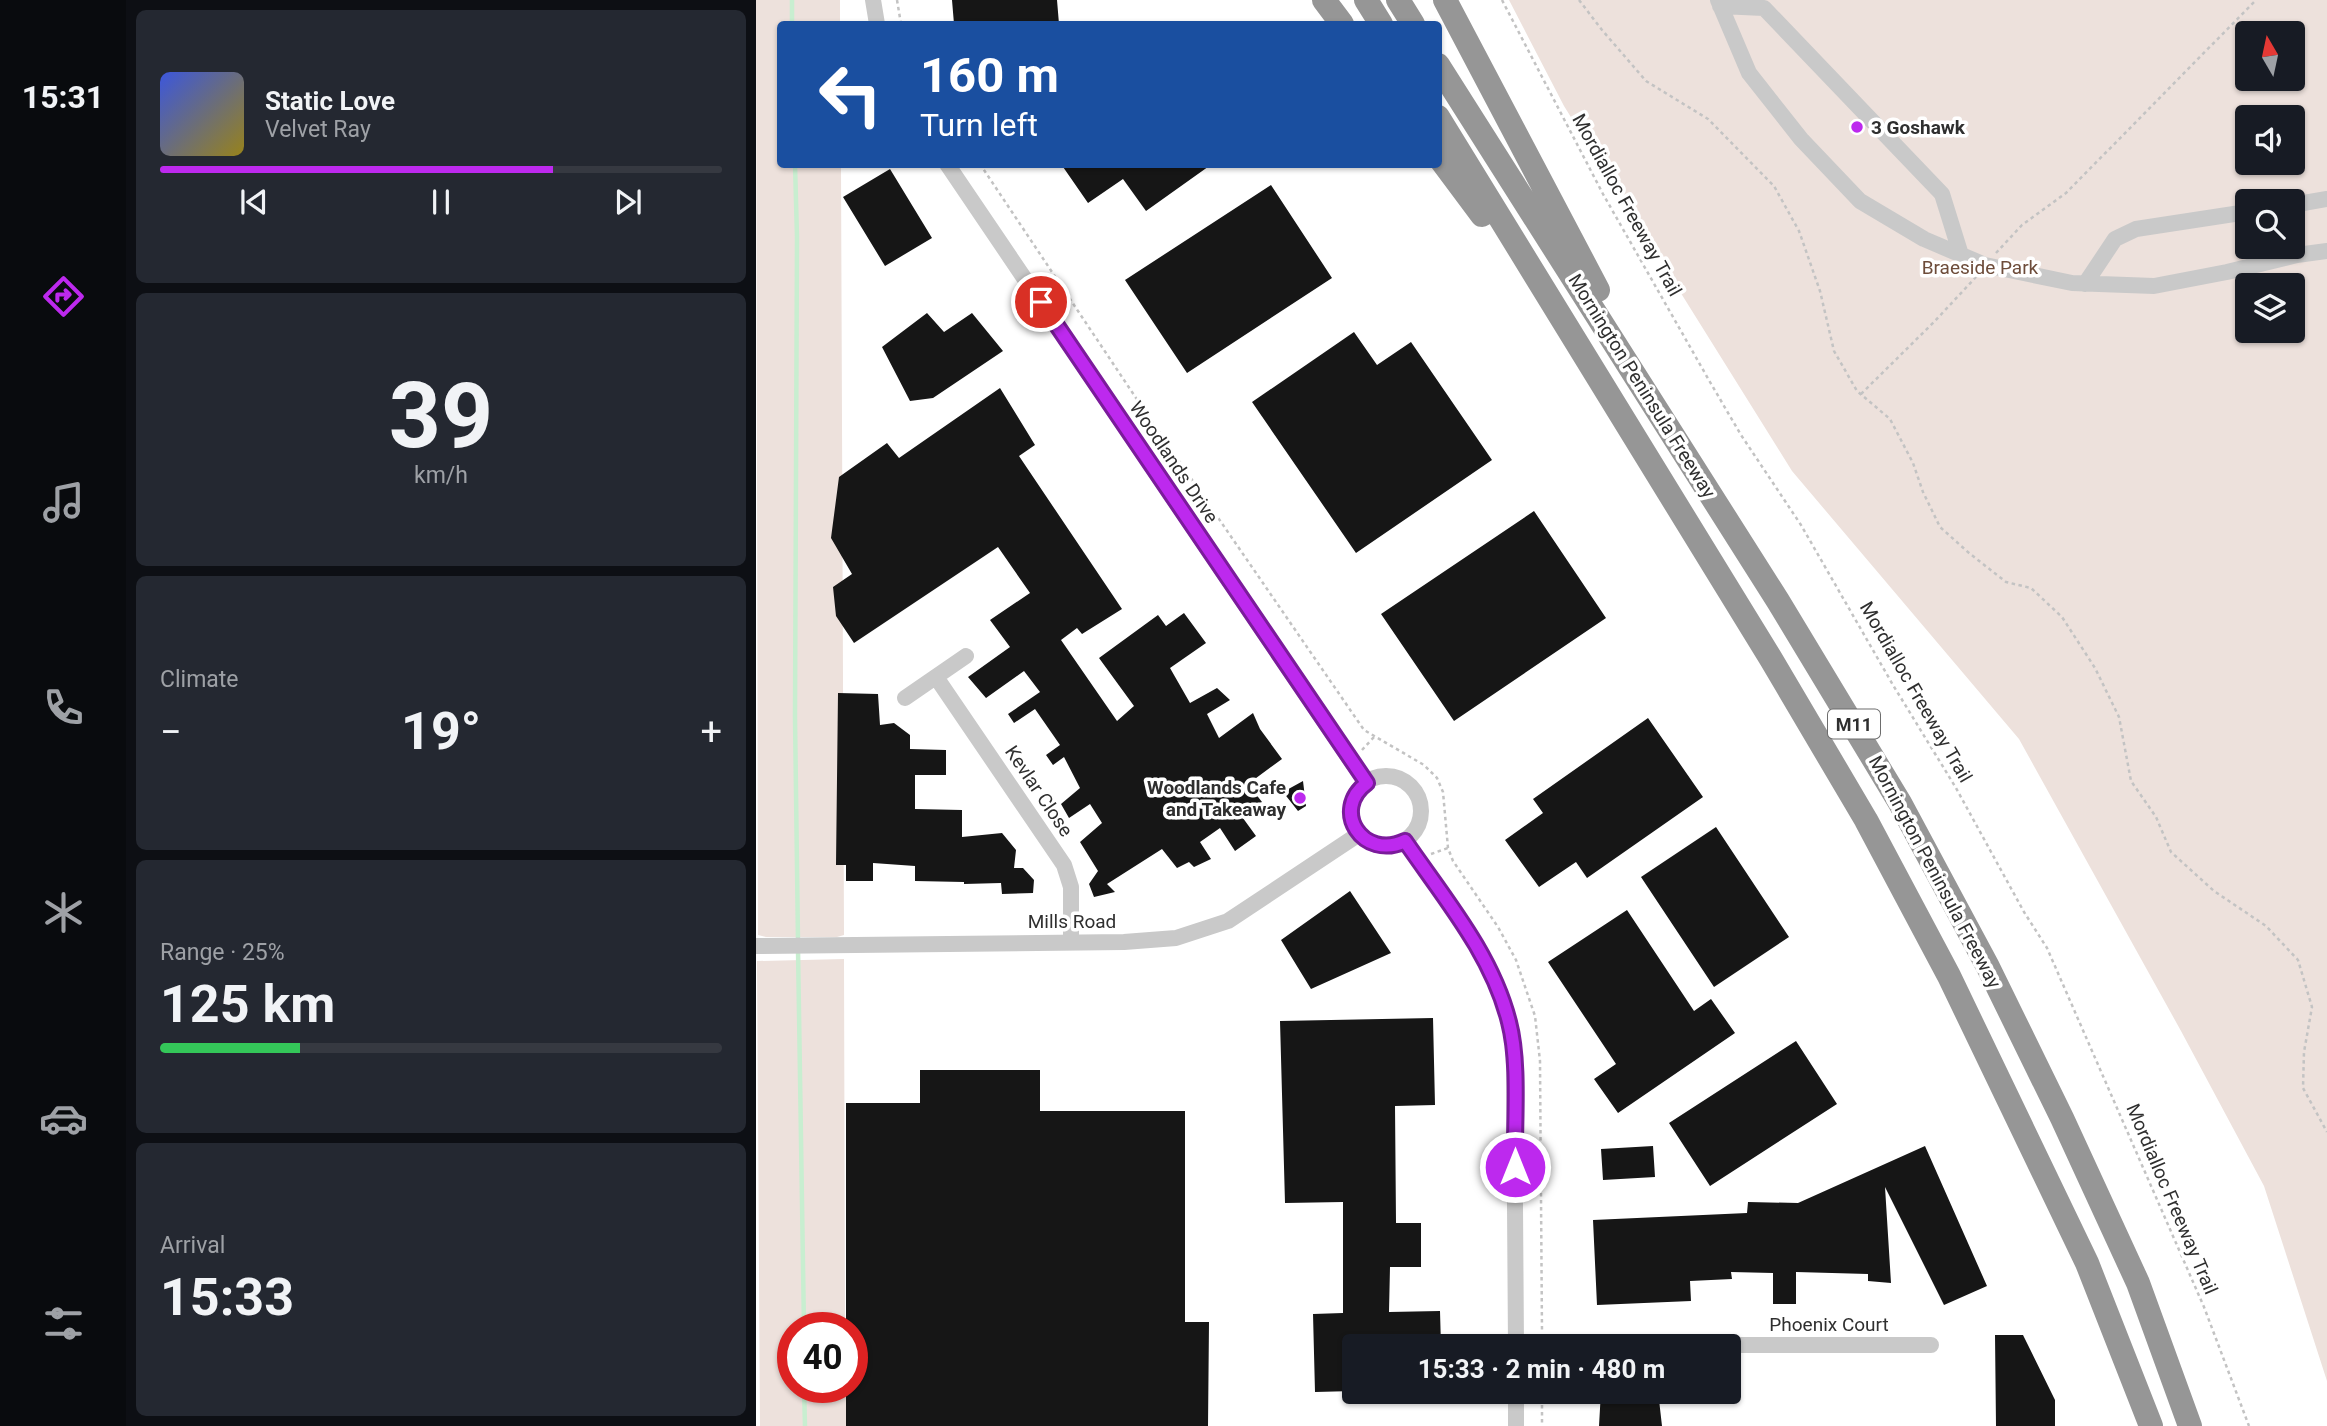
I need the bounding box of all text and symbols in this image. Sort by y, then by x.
north arrow [2235,21,2305,91]
map controls [2235,21,2305,343]
text: 160 m [920,47,1059,104]
icon: left [805,49,896,140]
text: 15:31 [22,78,104,116]
text: Static Love [265,86,395,116]
button: sound [2235,105,2305,175]
text: Turn left [920,106,1038,144]
street label: Mordialloc Freeway Trail [1567,110,1687,300]
text: Velvet Ray [265,116,371,143]
place label: 3 Goshawk [1871,116,1966,139]
marker: 3 Goshawk [1849,119,1865,135]
icon: previous [235,183,273,221]
icon: pause [422,183,460,221]
icon: next [609,183,647,221]
button: search [2235,189,2305,259]
park label: Braeside Park [1922,256,2039,279]
street label: Mornington Peninsula Freeway [1563,270,1721,502]
icon: directions [39,272,88,321]
pin [1011,272,1071,332]
button: layers [2235,273,2305,343]
icon: arrive [1022,283,1060,321]
text: 39 [389,363,493,469]
street label: Woodlands Drive [1125,397,1223,527]
text: km/h [414,462,468,489]
icon: music [39,478,88,527]
street label: Mordialloc Freeway Trail [1855,598,1977,786]
text: Climate [160,666,239,693]
icon: phone [39,683,88,732]
text: 19° [401,701,481,762]
text: − [160,710,182,754]
text: + [700,710,722,754]
road number: M11 [1828,710,1880,738]
street label: Kevlar Close [1000,741,1078,841]
street label: Mornington Peninsula Freeway [1864,752,2006,992]
place label: Woodlands Cafe and Takeaway [1147,776,1286,821]
marker: Woodlands Cafe and Takeaway [1292,790,1308,806]
icon: climate [39,888,88,937]
street label: Mills Road [1028,910,1116,933]
text: Range · 25% [160,939,285,966]
text: 125 km [160,974,335,1035]
icon: car [39,1094,88,1143]
street label: Mordialloc Freeway Trail [2121,1100,2223,1298]
position arrow [1478,1130,1552,1204]
text: Arrival [160,1232,225,1259]
text: 15:33 [160,1267,294,1328]
icon: filters [39,1299,88,1348]
speed limit sign: 40 [777,1312,868,1403]
street label: Phoenix Court [1769,1313,1889,1336]
text: 15:33 · 2 min · 480 m [1418,1354,1665,1384]

